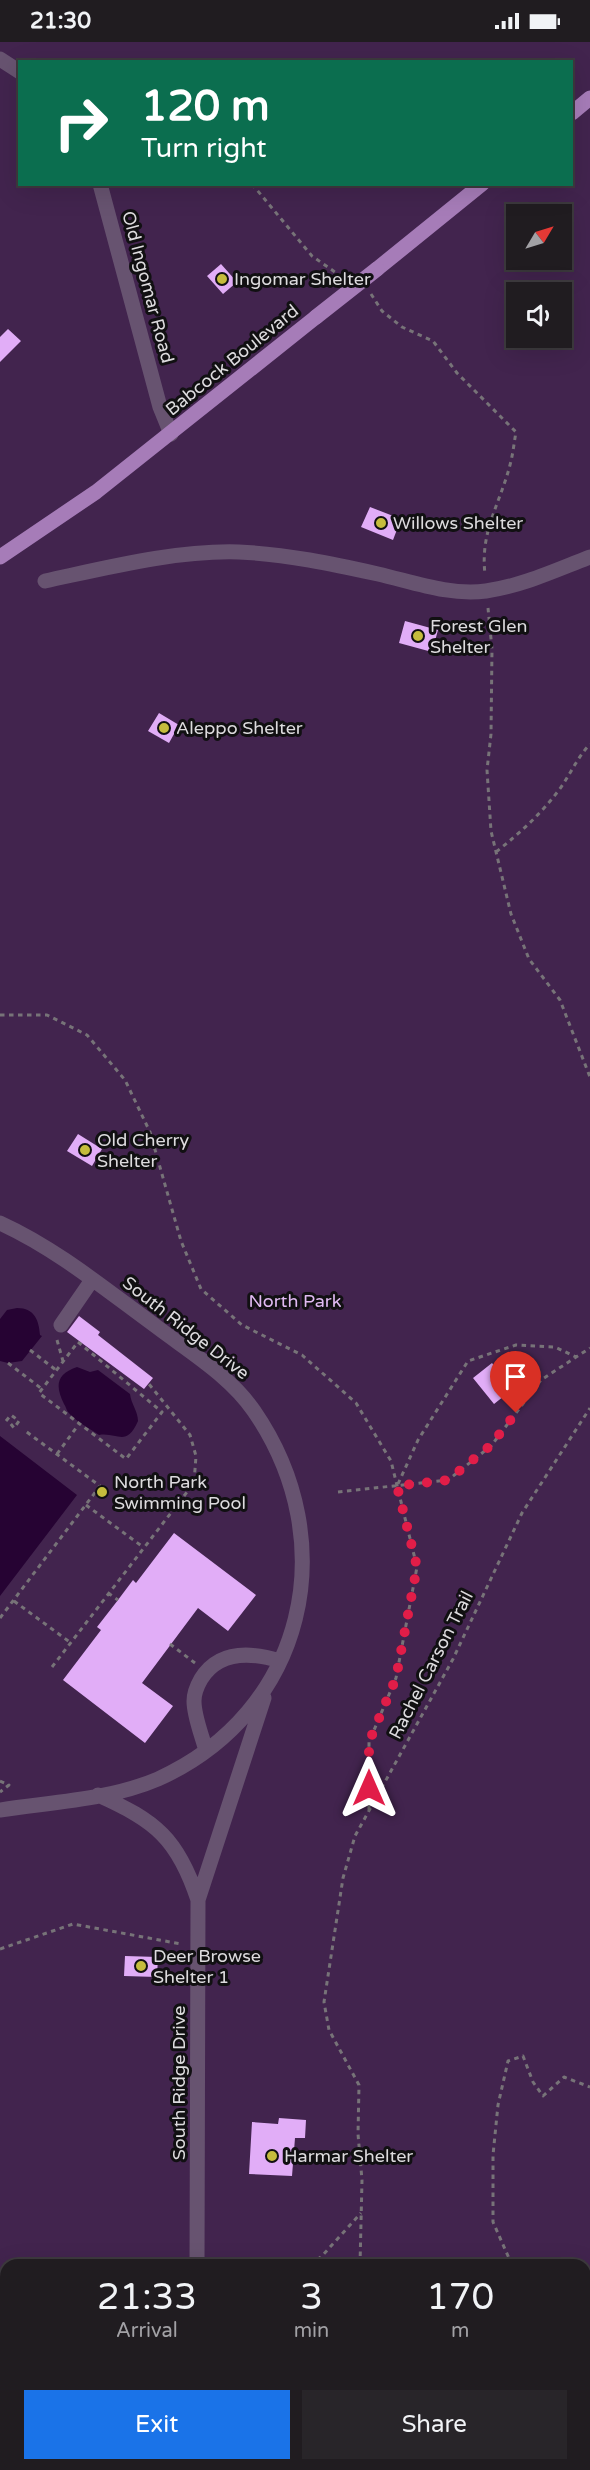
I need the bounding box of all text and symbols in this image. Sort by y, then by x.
text: 21:30 [30,8,91,34]
text: 120 m [141,81,270,132]
icon: right [42,84,120,162]
text: Turn right [141,132,267,165]
north arrow [506,204,572,270]
map controls [506,204,572,348]
street label: Old Ingomar Road [117,209,179,365]
place label: Ingomar Shelter [234,268,371,290]
marker: Ingomar Shelter [215,272,229,286]
button: sound [506,282,572,348]
street label: Babcock Boulevard [161,300,303,420]
place label: Willows Shelter [393,512,523,534]
marker: Willows Shelter [374,516,388,530]
place label: Forest Glen Shelter [430,615,527,658]
marker: Forest Glen Shelter [411,629,425,643]
place label: Aleppo Shelter [176,717,303,739]
marker: Aleppo Shelter [157,721,171,735]
place label: Old Cherry Shelter [97,1129,189,1172]
marker: Old Cherry Shelter [78,1143,92,1157]
street label: South Ridge Drive [118,1272,254,1384]
park label: North Park [248,1290,342,1312]
pin [490,1351,541,1413]
icon: arrive [499,1360,532,1393]
place label: North Park Swimming Pool [114,1471,246,1514]
marker: North Park Swimming Pool [95,1485,109,1499]
street label: Rachel Carson Trail [384,1587,478,1743]
position arrow [337,1756,401,1820]
place label: Deer Browse Shelter 1 [153,1945,261,1988]
marker: Deer Browse Shelter 1 [134,1959,148,1973]
street label: South Ridge Drive [168,2006,190,2160]
place label: Harmar Shelter [284,2145,413,2167]
marker: Harmar Shelter [265,2149,279,2163]
text: 21:33 [97,2276,197,2319]
text: 3 [300,2276,323,2319]
text: 170 [426,2276,494,2319]
text: Arrival [116,2319,178,2343]
text: min [294,2319,329,2343]
text: m [451,2319,469,2343]
button: Exit [24,2390,290,2459]
button: Share [302,2390,567,2459]

